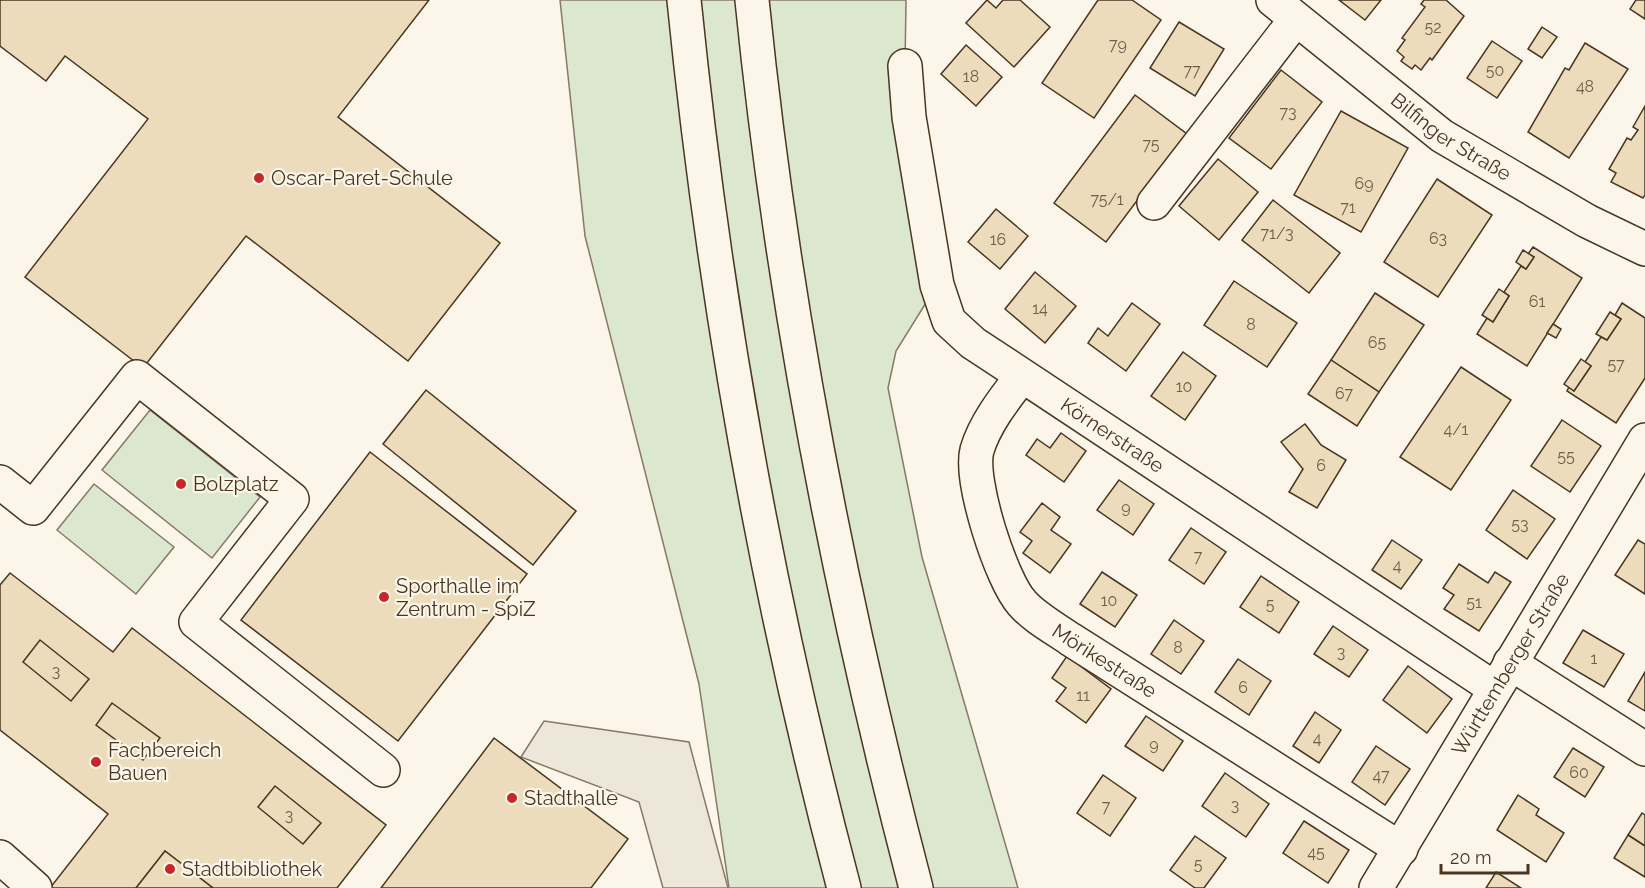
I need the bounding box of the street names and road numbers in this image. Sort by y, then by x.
street label: Bilfinger Straße [1386,88,1516,186]
street label: Körnerstraße [1056,392,1169,478]
street label: Württemberger Straße [1446,569,1574,760]
street label: Mörikestraße [1048,619,1161,703]

